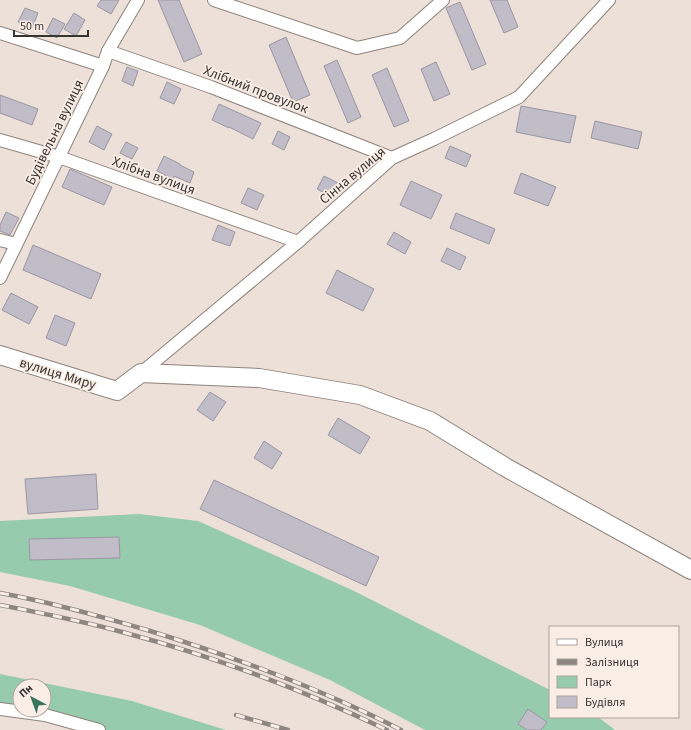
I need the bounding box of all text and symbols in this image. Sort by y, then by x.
scale bar [14,12,88,38]
text: 50 m [20,18,44,35]
street label: Хлібний провулок [200,61,311,119]
street label: Будівельна вулиця [21,76,89,189]
street label: Сінна вулиця [315,142,390,209]
street label: Хлібна вулиця [109,152,198,200]
street label: вулиця Миру [17,353,99,395]
legend [549,626,679,718]
text: Вулиця [585,634,623,651]
text: Залізниця [585,654,639,671]
text: Парк [585,674,611,691]
north arrow [12,678,52,718]
text: Пн [16,681,36,701]
text: Будівля [585,694,625,711]

